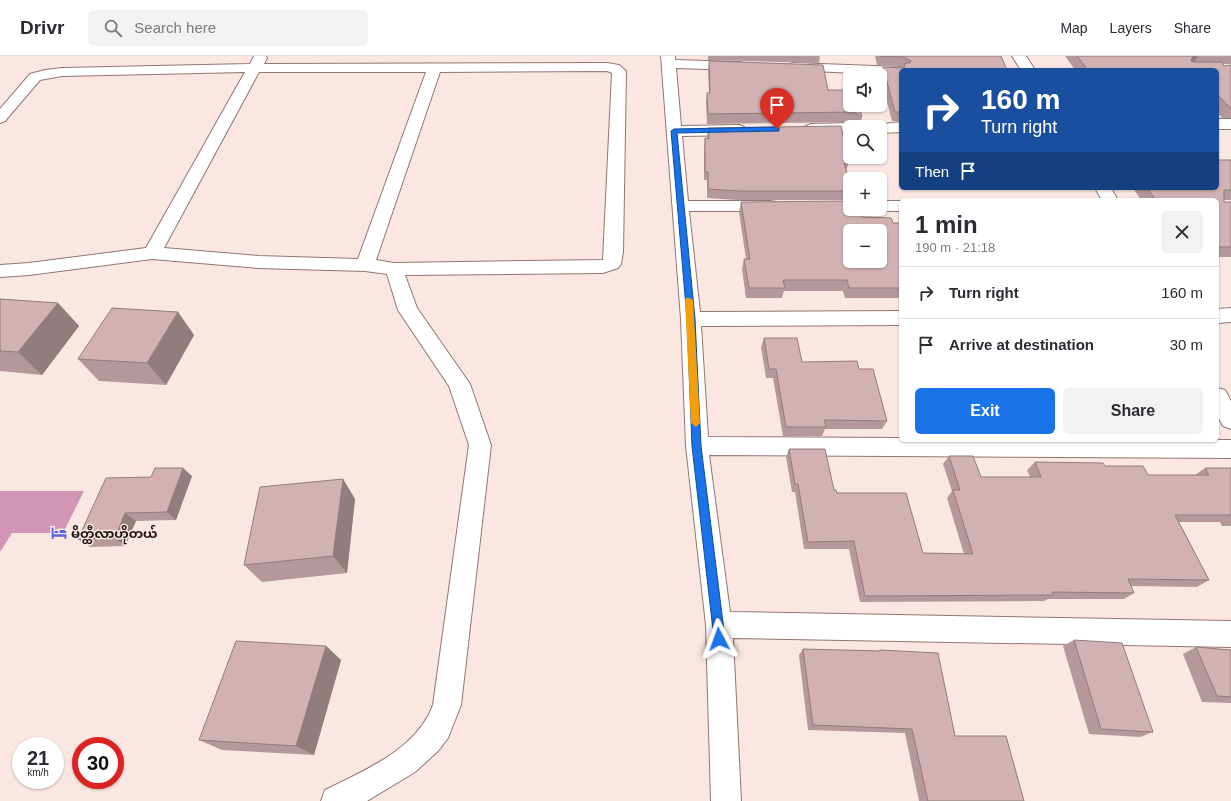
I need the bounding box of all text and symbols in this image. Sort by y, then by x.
search box [88,10,368,46]
text: Drivr [20,17,64,38]
icon: search [102,17,124,39]
text: Search here [134,19,216,36]
text: Map [1060,20,1088,36]
text: Layers [1110,20,1152,36]
text: Share [1174,20,1211,36]
map controls [843,68,887,268]
button: sound [843,68,887,112]
icon: right [915,84,967,136]
text: 160 m [981,84,1060,115]
pin [760,88,794,129]
icon: arrive [766,94,788,116]
text: Turn right [981,117,1057,137]
button: search [843,120,887,164]
icon: arrive [957,160,979,182]
text: Then [915,163,949,180]
button: + [843,172,887,216]
text: 1 min [915,211,978,238]
button: close [1161,211,1203,253]
button: − [843,224,887,268]
text: 190 m · 21:18 [915,240,995,255]
icon: right [915,282,937,304]
text: Turn right [949,284,1019,301]
text: 160 m [1161,284,1203,301]
icon: arrive [915,334,937,356]
text: Arrive at destination [949,336,1094,353]
text: 30 m [1170,336,1203,353]
button: Exit [915,388,1055,434]
button: Share [1063,388,1203,434]
hotel icon: မိတ္ထီလာဟိုတယ် [50,524,68,542]
place label: မိတ္ထီလာဟိုတယ် [71,524,157,545]
position arrow [698,618,740,660]
speed limit sign: 30 [72,737,124,789]
text: 21 [27,747,49,769]
text: km/h [27,767,49,778]

